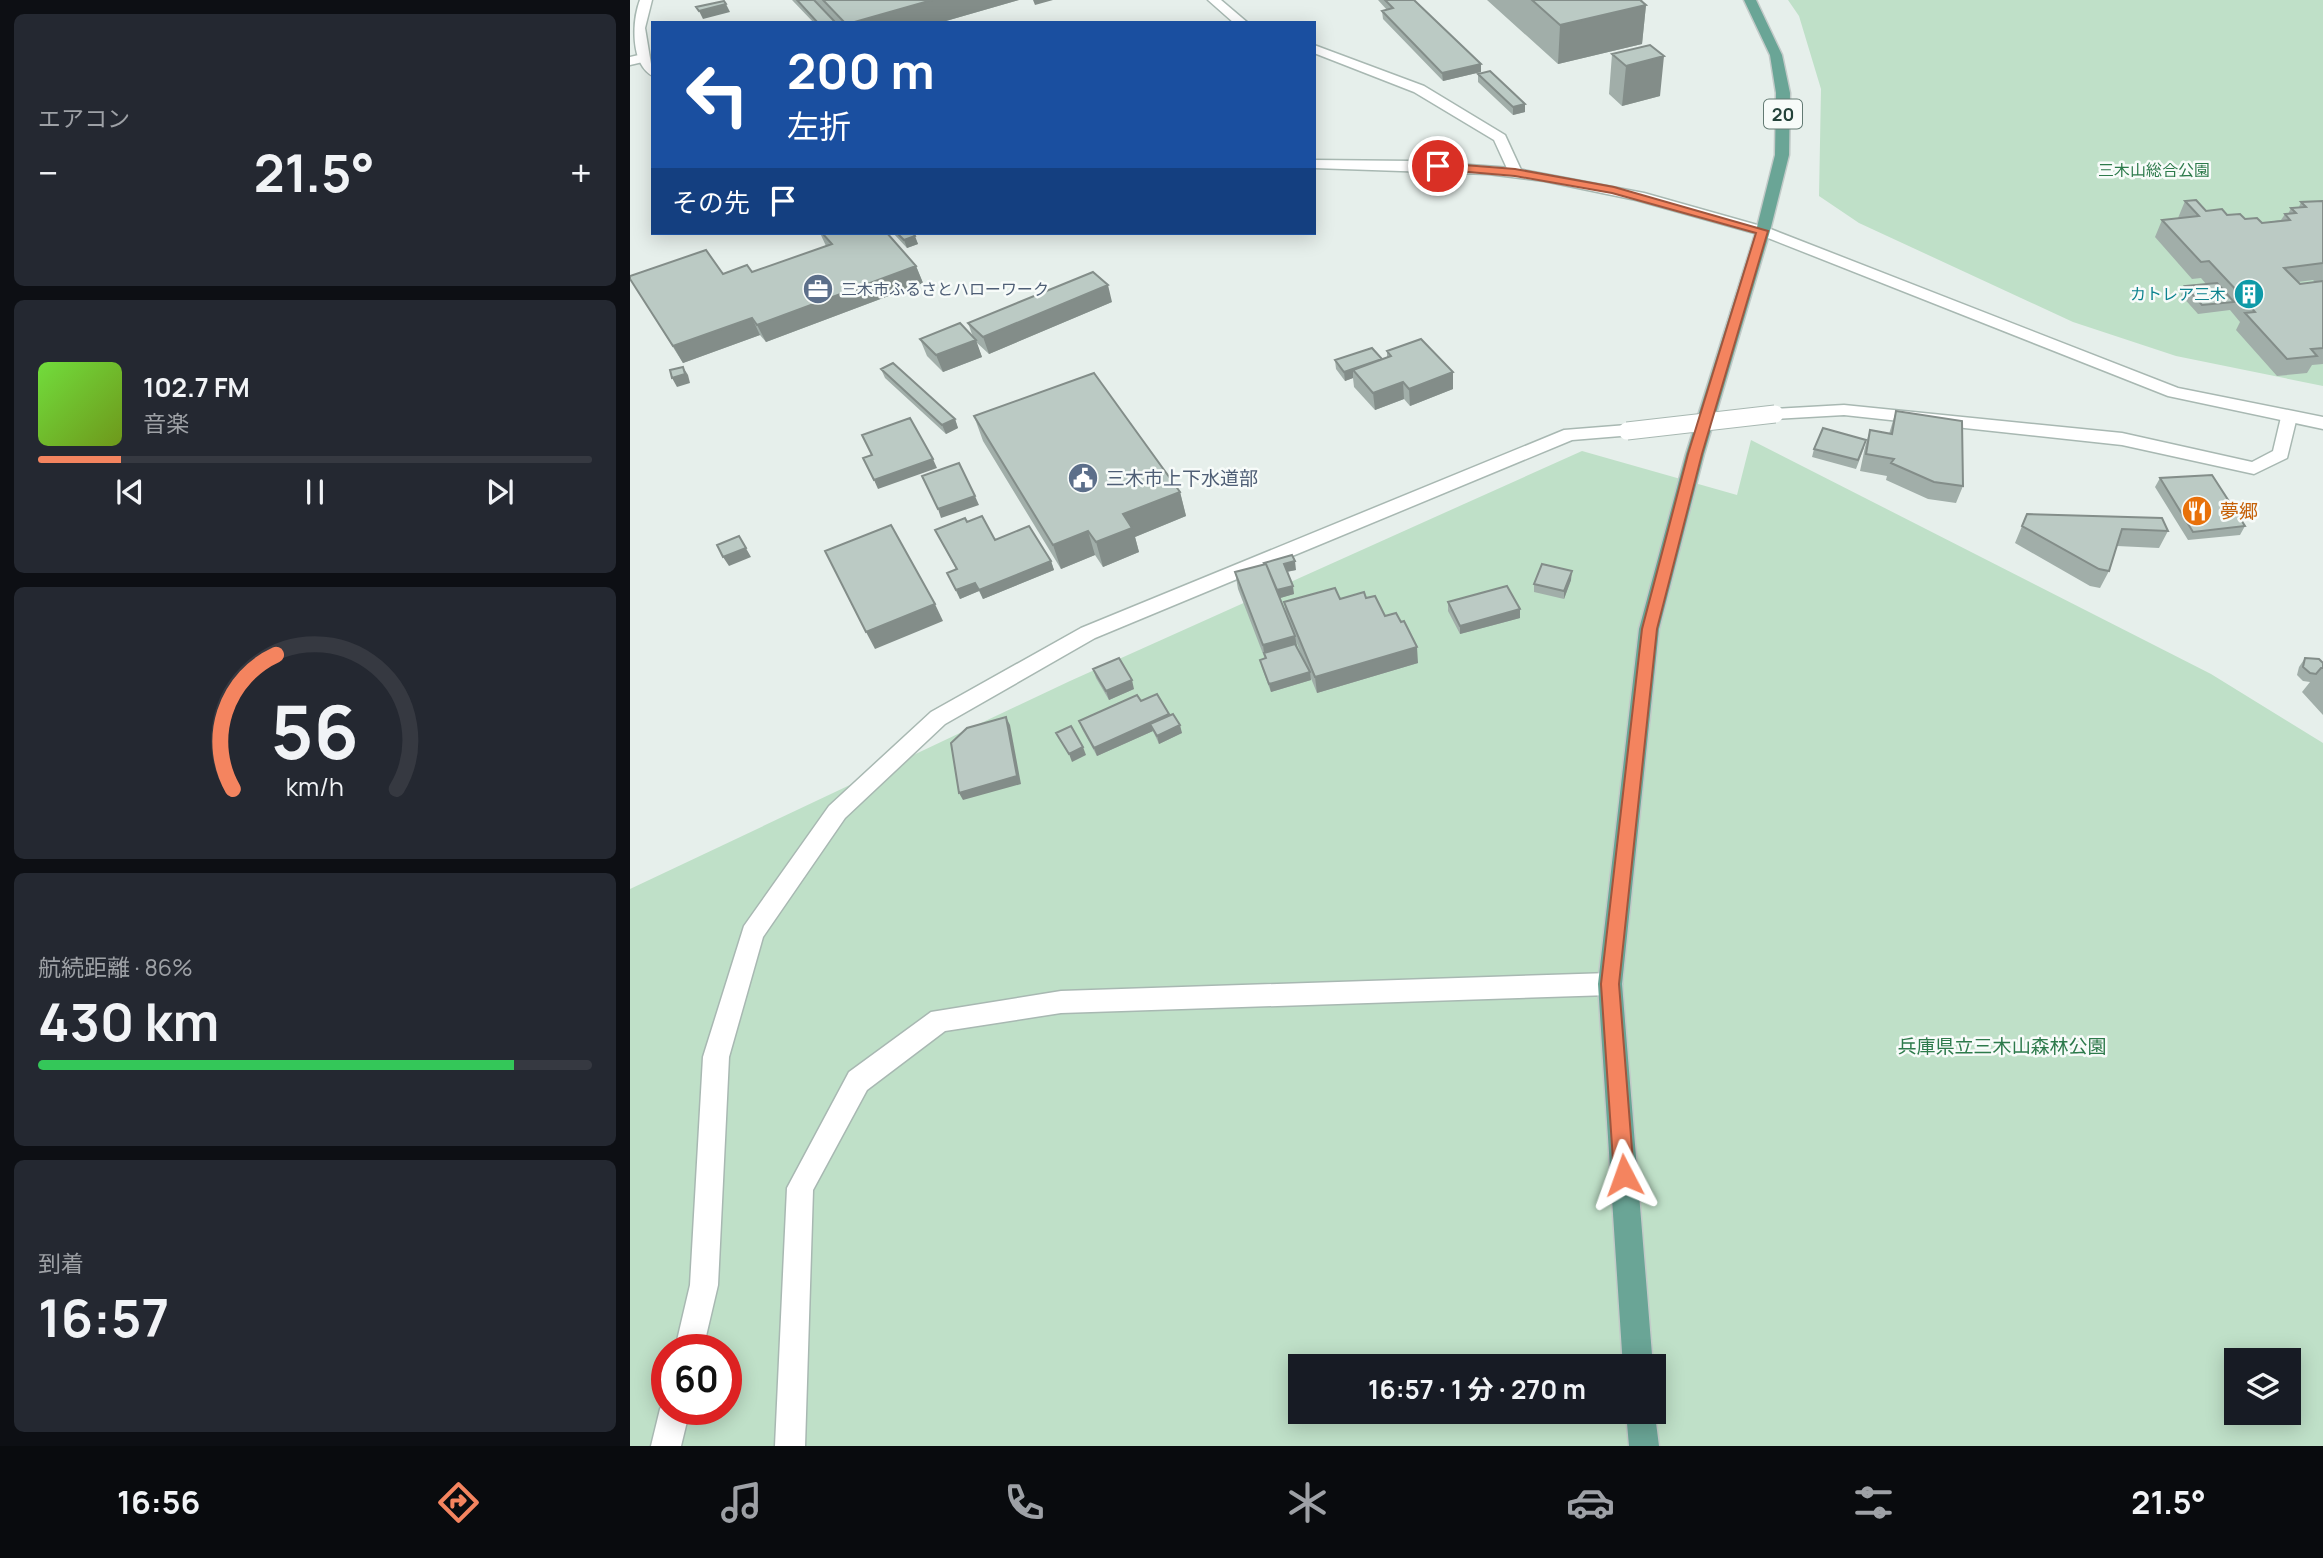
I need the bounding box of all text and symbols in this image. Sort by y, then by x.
text: 200 m [787,37,935,104]
icon: left [672,49,763,140]
road number: 20 [1764,100,1802,128]
text: エアコン [38,102,130,134]
text: 左折 [787,104,851,148]
pin [1408,136,1468,196]
text: 21.5° [254,137,375,208]
text: − [38,146,59,198]
text: + [570,146,592,198]
icon: arrive [1419,147,1457,185]
park label: 三木山総合公園 [2098,159,2210,181]
icon: arrive [764,182,802,220]
text: その先 [672,184,750,220]
office icon: 三木市ふるさとハローワーク [801,272,835,306]
building icon: カトレア三木 [2232,277,2266,311]
place label: 三木市ふるさとハローワーク [841,278,1049,300]
place label: カトレア三木 [2130,283,2226,305]
text: 102.7 FM [143,369,250,405]
text: 音楽 [143,407,189,439]
public building icon: 三木市上下水道部 [1066,461,1100,495]
place label: 三木市上下水道部 [1106,465,1258,491]
icon: previous [111,473,149,511]
icon: pause [296,473,334,511]
icon: next [481,473,519,511]
restaurant icon: 夢郷 [2180,494,2214,528]
place label: 夢郷 [2220,498,2258,524]
text: 56 [271,681,359,781]
text: km/h [286,769,344,804]
text: 航続距離 · 86% [38,951,193,983]
text: 430 km [38,986,219,1057]
park label: 兵庫県立三木山森林公園 [1897,1033,2107,1059]
position arrow [1587,1138,1661,1212]
text: 到着 [38,1247,84,1279]
text: 16:57 [38,1282,169,1353]
speed limit sign: 60 [651,1334,742,1425]
map controls [2224,1348,2301,1425]
button: layers [2224,1348,2301,1425]
text: 16:57 · 1 分 · 270 m [1368,1371,1586,1407]
icon: directions [434,1478,483,1527]
icon: music [717,1478,766,1527]
icon: phone [1000,1478,1049,1527]
icon: climate [1283,1478,1332,1527]
icon: car [1566,1478,1615,1527]
icon: filters [1849,1478,1898,1527]
text: 16:56 [117,1480,200,1524]
text: 21.5° [2131,1480,2206,1524]

